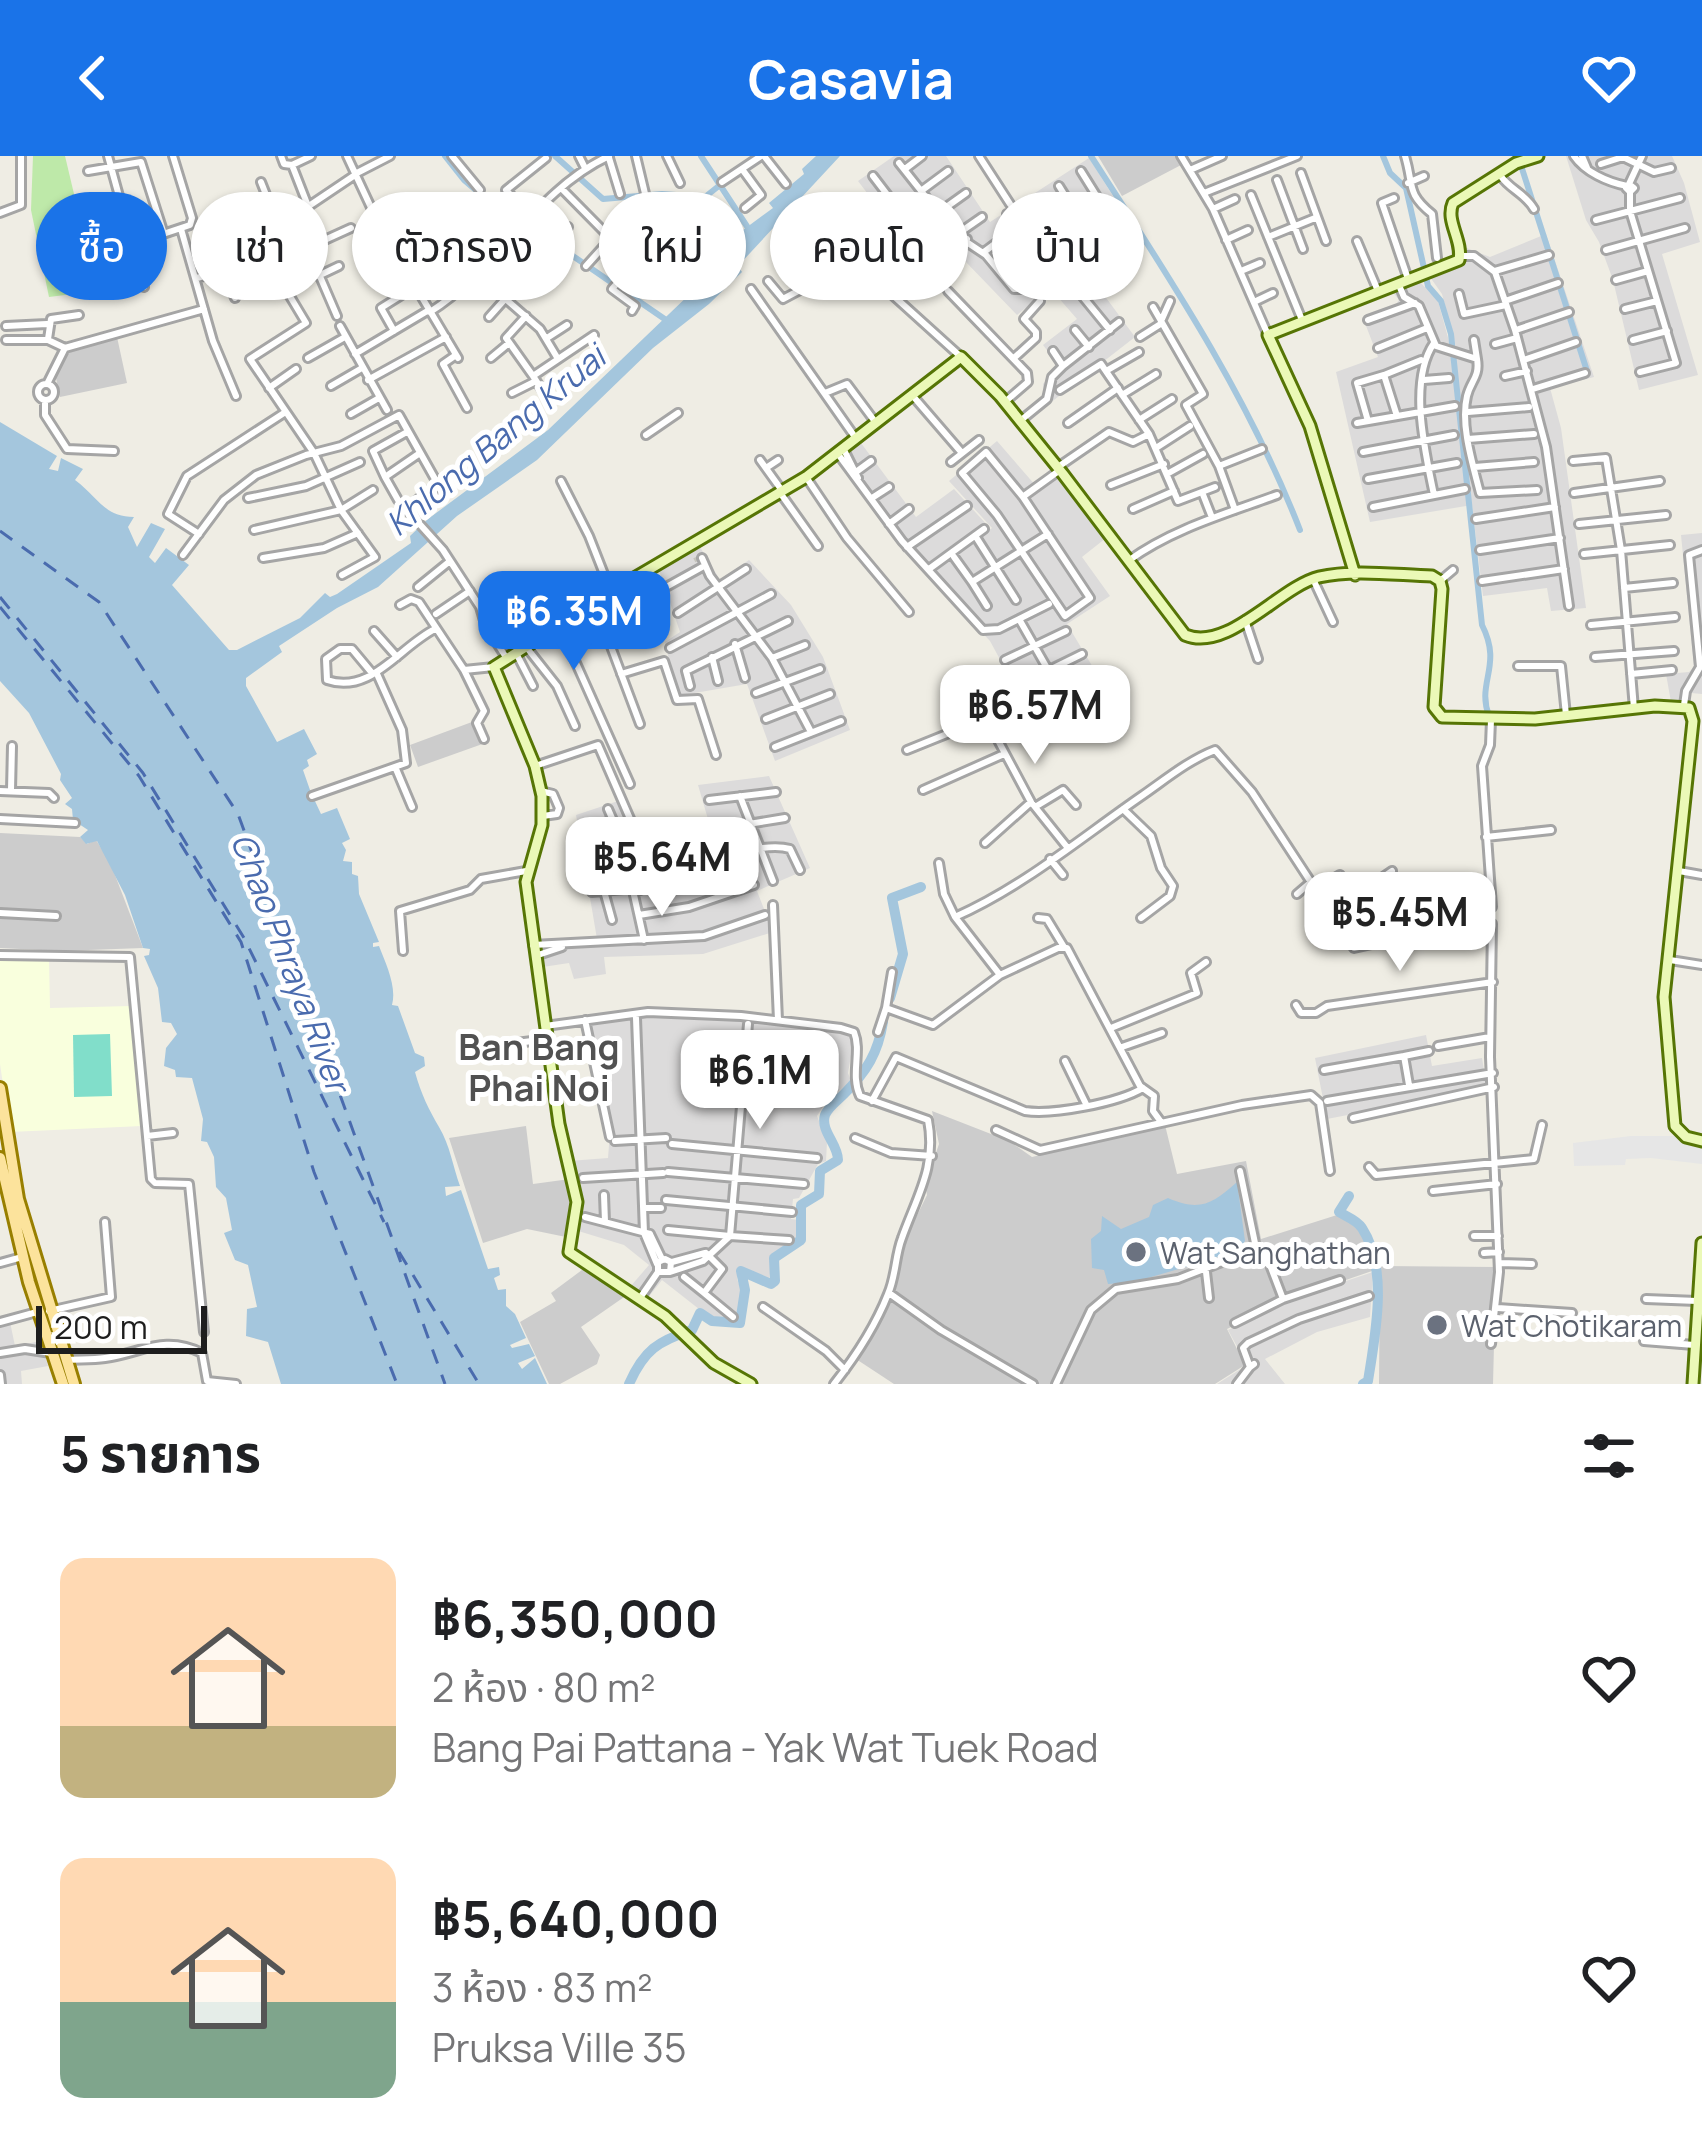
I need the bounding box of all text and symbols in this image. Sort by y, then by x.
text: Casavia [748,41,954,115]
icon: back [60,45,126,111]
icon: heart [1576,45,1642,111]
chip: ซื้อ [36,192,167,300]
chip: เช่า [191,192,328,300]
chip: ตัวกรอง [352,192,575,300]
chip: ใหม่ [599,192,746,300]
chip: คอนโด [770,192,968,300]
chip: บ้าน [992,192,1144,300]
water label: Khlong Bang Kruai [376,332,618,545]
pin: ฿6.35M [476,571,672,673]
text: ฿6.35M [505,583,643,637]
pin: ฿6.57M [937,665,1133,767]
text: ฿6.57M [967,677,1103,731]
pin: ฿5.64M [564,817,760,919]
water label: Chao Phraya River [221,826,362,1101]
text: ฿5.64M [593,829,731,883]
pin: ฿5.45M [1302,872,1498,974]
text: ฿5.45M [1331,884,1469,938]
district label: Ban Bang Phai Noi [458,1022,620,1112]
pin: ฿6.1M [676,1030,844,1132]
text: ฿6.1M [708,1042,812,1096]
place label: Wat Sanghathan [1160,1232,1391,1273]
marker: Wat Sanghathan [1123,1239,1149,1265]
scale bar [36,1300,207,1353]
text: 200 m [54,1304,148,1349]
place label: Wat Chotikaram [1461,1305,1682,1346]
marker: Wat Chotikaram [1424,1312,1450,1338]
text: 5 รายการ [60,1418,261,1487]
icon: filters [1576,1423,1642,1489]
text: ฿6,350,000 [432,1583,718,1652]
icon: home [156,1606,300,1750]
icon: heart [1576,1645,1642,1711]
text: 2 ห้อง · 80 m² [432,1660,656,1714]
text: Bang Pai Pattana - Yak Wat Tuek Road [432,1720,1099,1774]
text: ฿5,640,000 [432,1883,719,1952]
icon: home [156,1906,300,2050]
icon: heart [1576,1945,1642,2011]
text: 3 ห้อง · 83 m² [432,1960,653,2014]
text: Pruksa Ville 35 [432,2020,686,2074]

